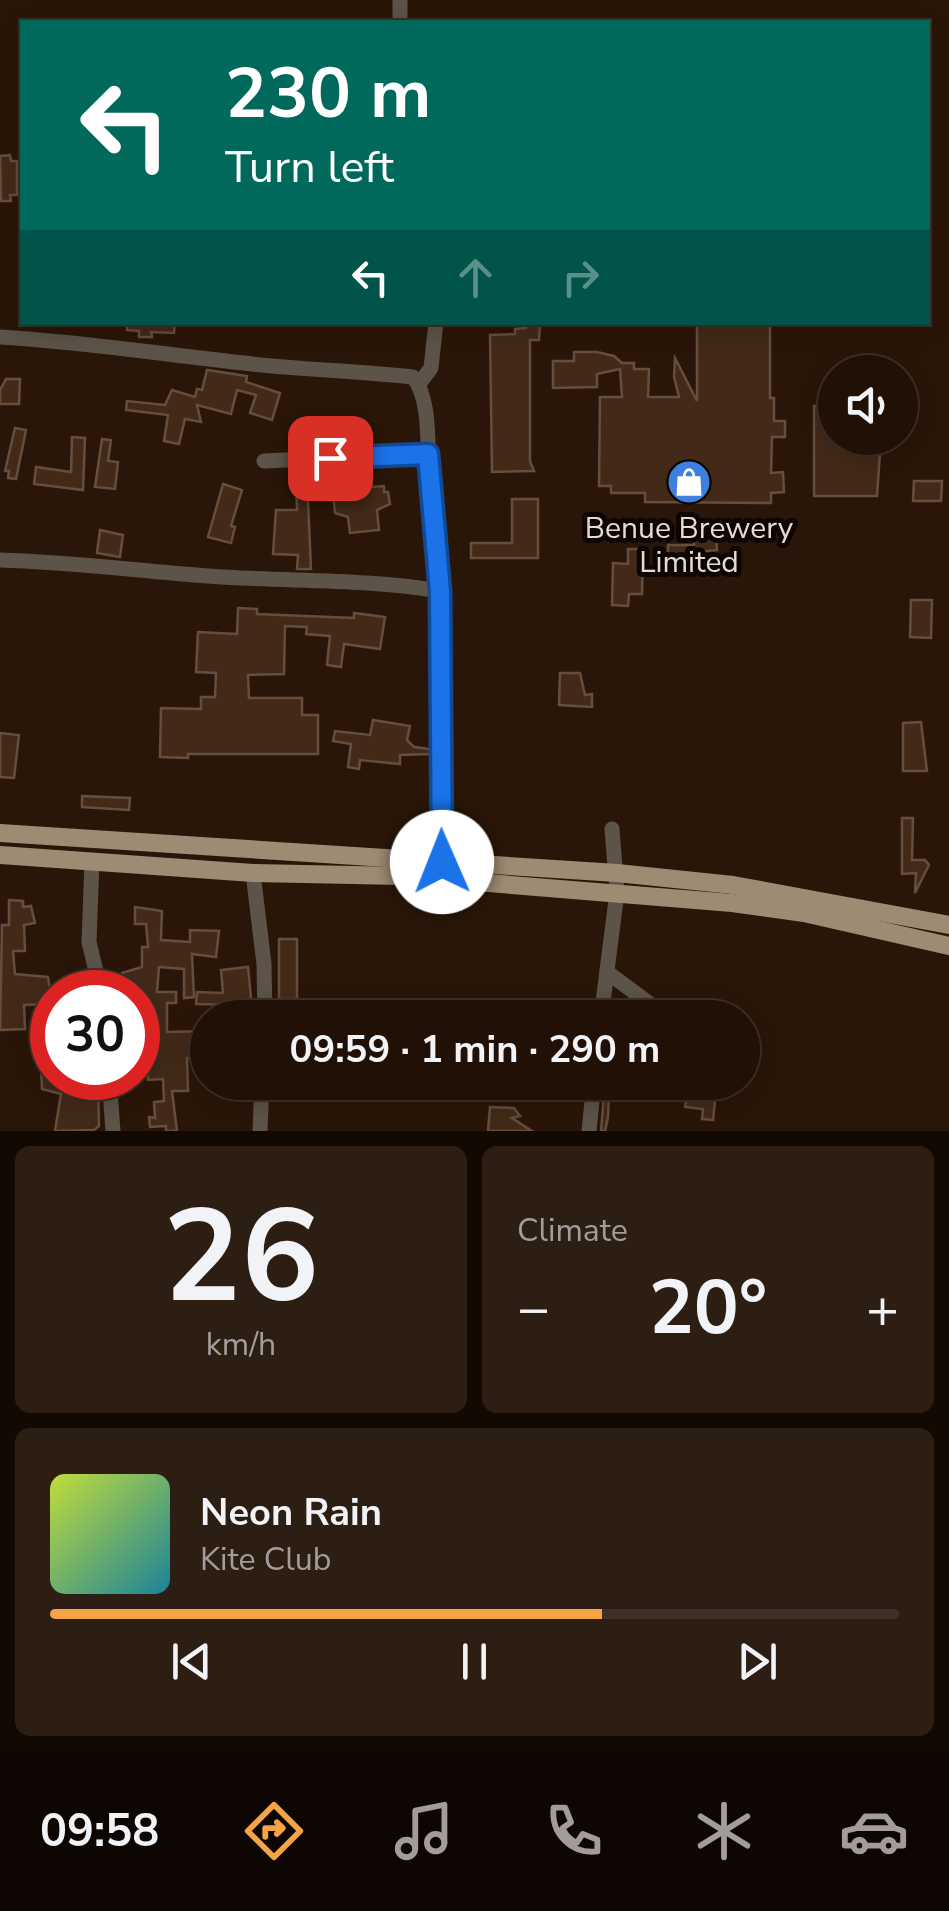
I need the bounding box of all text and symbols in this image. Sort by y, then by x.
text: 230 m [225,46,431,142]
icon: left [60,60,190,190]
text: Turn left [225,137,394,198]
icon: left [343,250,398,305]
icon: ahead [448,250,503,305]
icon: right [553,250,608,305]
map controls [818,355,918,455]
button: sound [818,355,918,455]
pin [288,416,373,501]
icon: arrive [303,431,358,486]
shop icon: Benue Brewery Limited [666,459,712,505]
place label: Benue Brewery Limited [585,508,794,583]
position arrow [390,810,494,914]
speed limit sign: 30 [30,970,160,1100]
text: 09:59 · 1 min · 290 m [290,1024,660,1075]
text: 26 [163,1169,319,1346]
text: Climate [517,1209,628,1252]
text: 20° [649,1257,767,1359]
text: − [517,1271,550,1346]
text: + [866,1271,899,1346]
text: km/h [206,1323,276,1366]
text: Neon Rain [200,1487,382,1538]
text: Kite Club [200,1538,331,1581]
icon: previous [164,1634,219,1689]
icon: pause [447,1634,502,1689]
icon: next [730,1634,785,1689]
icon: directions [239,1796,309,1866]
icon: music [389,1796,459,1866]
icon: phone [539,1796,609,1866]
icon: climate [689,1796,759,1866]
icon: car [839,1796,909,1866]
text: 09:58 [40,1801,159,1862]

